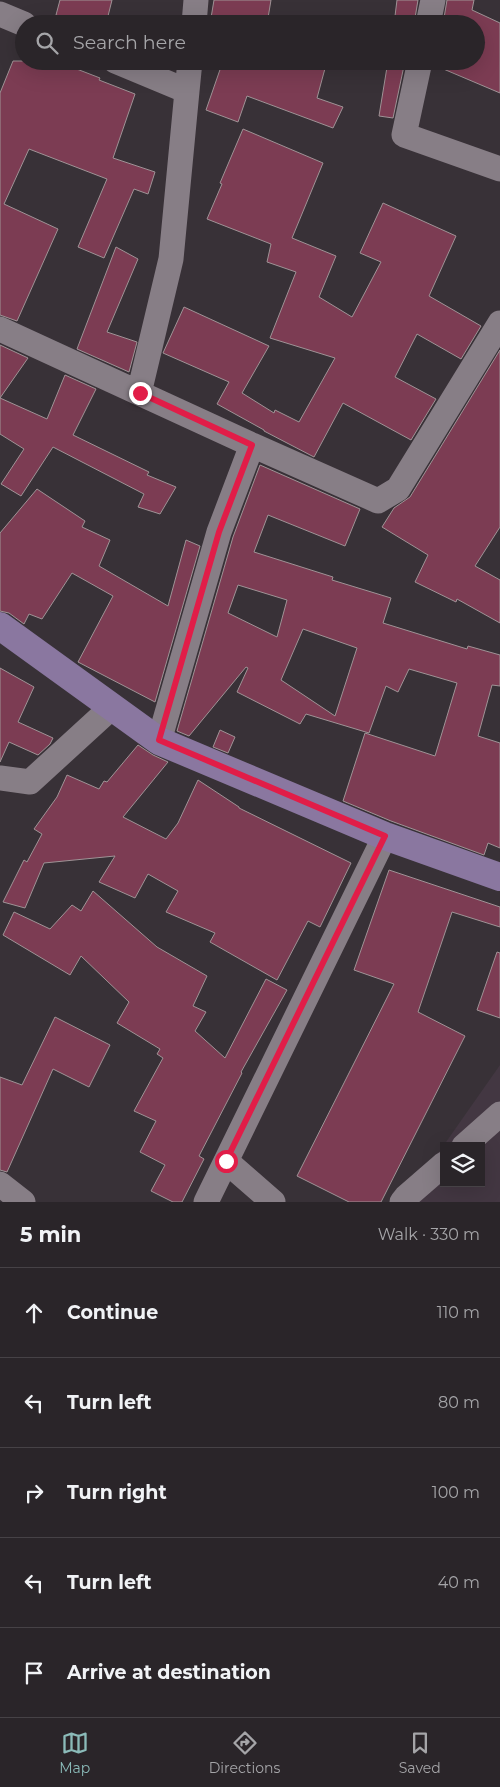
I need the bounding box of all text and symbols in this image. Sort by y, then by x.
search box [15,15,485,70]
icon: search [33,29,61,57]
text: Search here [73,31,186,54]
route end [129,382,152,405]
map controls [440,1142,485,1187]
button: layers [440,1142,485,1187]
route start [215,1150,238,1173]
text: 5 min [20,1222,81,1247]
text: Walk · 330 m [378,1225,480,1244]
icon: ahead [20,1299,48,1327]
text: Continue [67,1301,158,1324]
text: 110 m [437,1303,480,1322]
icon: left [20,1389,48,1417]
text: Turn left [67,1391,152,1414]
text: 80 m [438,1393,480,1412]
icon: right [20,1479,48,1507]
text: Turn right [67,1481,167,1504]
text: 100 m [432,1483,480,1502]
icon: left [20,1569,48,1597]
text: Turn left [67,1571,152,1594]
text: 40 m [438,1573,480,1592]
icon: arrive [20,1659,48,1687]
text: Arrive at destination [67,1661,271,1684]
tab: Map [59,1729,90,1777]
tab: Directions [209,1729,280,1777]
tab: Saved [399,1729,441,1777]

